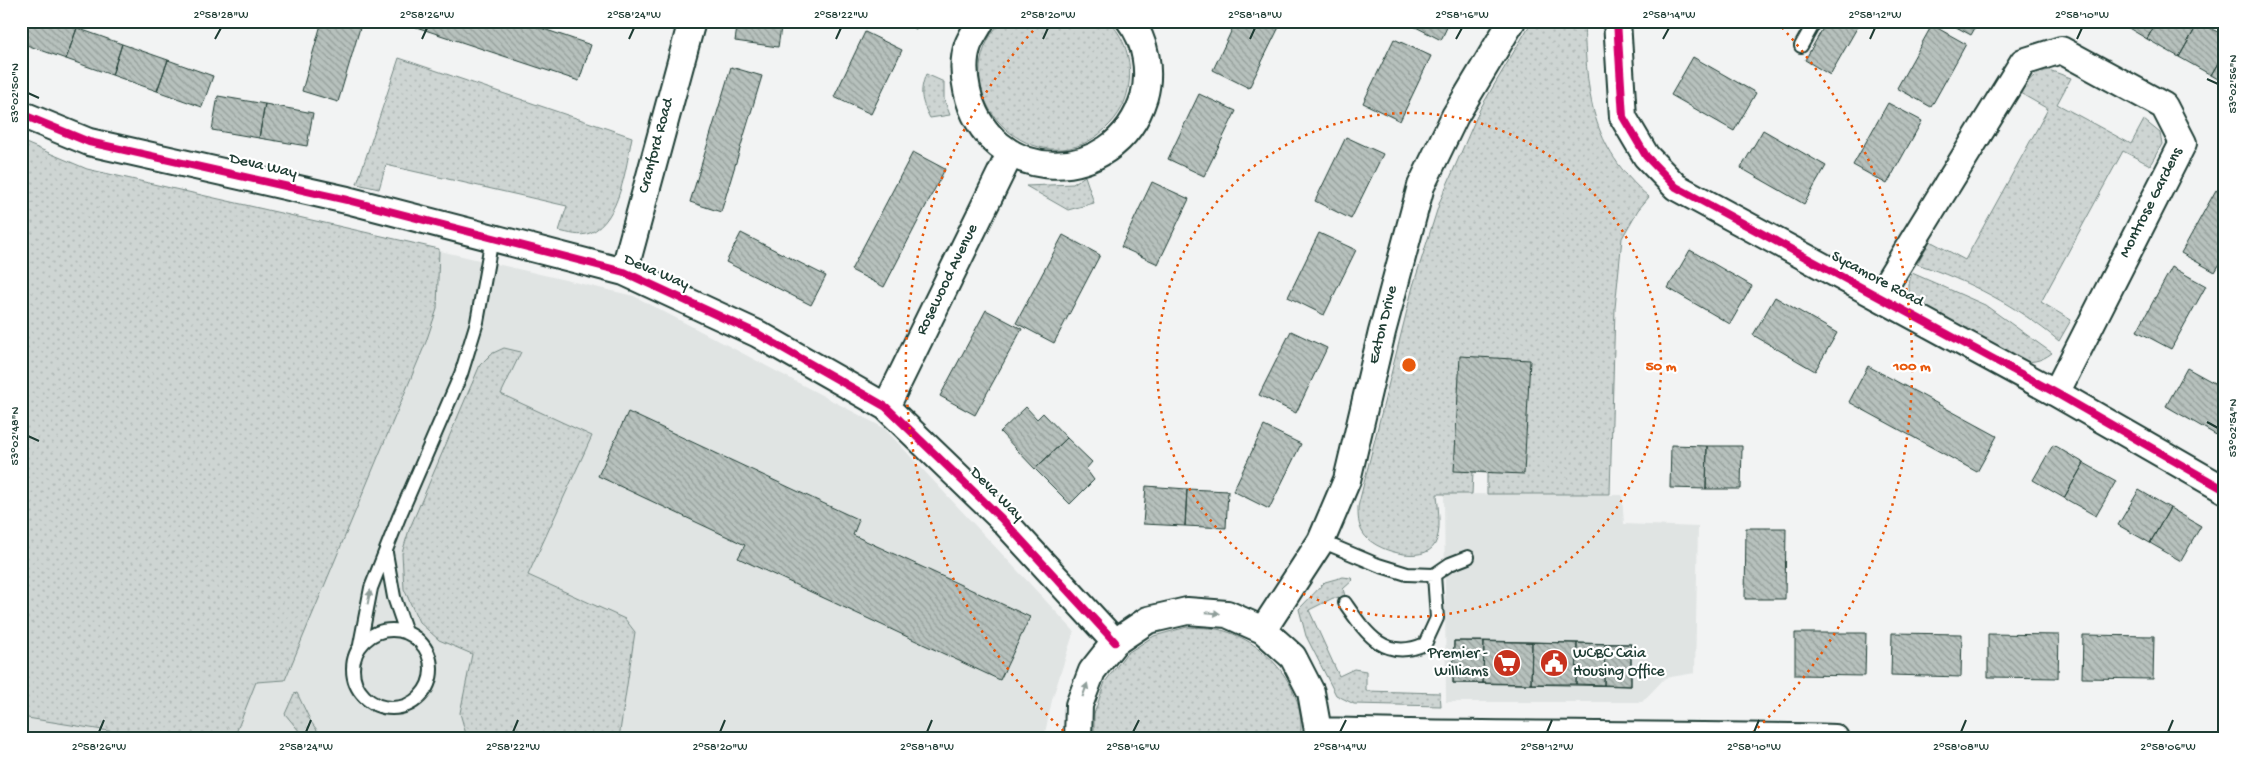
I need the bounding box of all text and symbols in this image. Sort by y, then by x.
text: 2°58'28"W [194,9,248,23]
text: 2°58'26"W [400,9,454,23]
text: 2°58'24"W [607,9,661,23]
text: 2°58'22"W [814,9,868,23]
text: 2°58'20"W [1020,9,1076,23]
text: 2°58'18"W [1228,9,1282,23]
text: 2°58'16"W [1435,9,1489,23]
text: 2°58'14"W [1643,9,1695,23]
text: 2°58'12"W [1848,9,1902,23]
text: 2°58'10"W [2055,9,2109,23]
text: 53°02'56"N [2227,54,2241,113]
text: 53°02'50"N [9,63,23,123]
street label: Cranford Road [635,95,679,196]
street label: Montrose Gardens [2116,144,2188,261]
street label: Deva Way [226,150,299,184]
street label: Rosewood Avenue [913,221,983,339]
street label: Sycamore Road [1828,248,1928,313]
street label: Deva Way [620,250,691,295]
street label: Eaton Drive [1365,283,1403,366]
centre of rings [1400,356,1418,374]
text: 50 m [1646,358,1677,376]
text: 100 m [1892,358,1931,376]
text: 53°02'54"N [2227,399,2241,457]
text: 53°02'48"N [9,406,23,465]
street label: Deva Way [964,463,1027,526]
one-way arrow [366,589,374,605]
one-way arrow [1205,609,1221,617]
place label: Premier - Williams [1427,645,1489,682]
place label: WCBC Caia Housing Office [1573,645,1665,682]
supermarket icon: Premier - Williams [1492,648,1522,678]
public building icon: WCBC Caia Housing Office [1539,648,1569,678]
one-way arrow [1081,682,1089,697]
text: 2°58'26"W [72,741,126,755]
text: 2°58'24"W [279,741,333,755]
text: 2°58'22"W [486,741,540,755]
text: 2°58'20"W [692,741,748,755]
text: 2°58'18"W [900,741,954,755]
text: 2°58'16"W [1106,741,1160,755]
text: 2°58'14"W [1314,741,1366,755]
text: 2°58'12"W [1520,741,1574,755]
text: 2°58'10"W [1727,741,1781,755]
text: 2°58'08"W [1933,741,1989,755]
text: 2°58'06"W [2140,741,2196,755]

